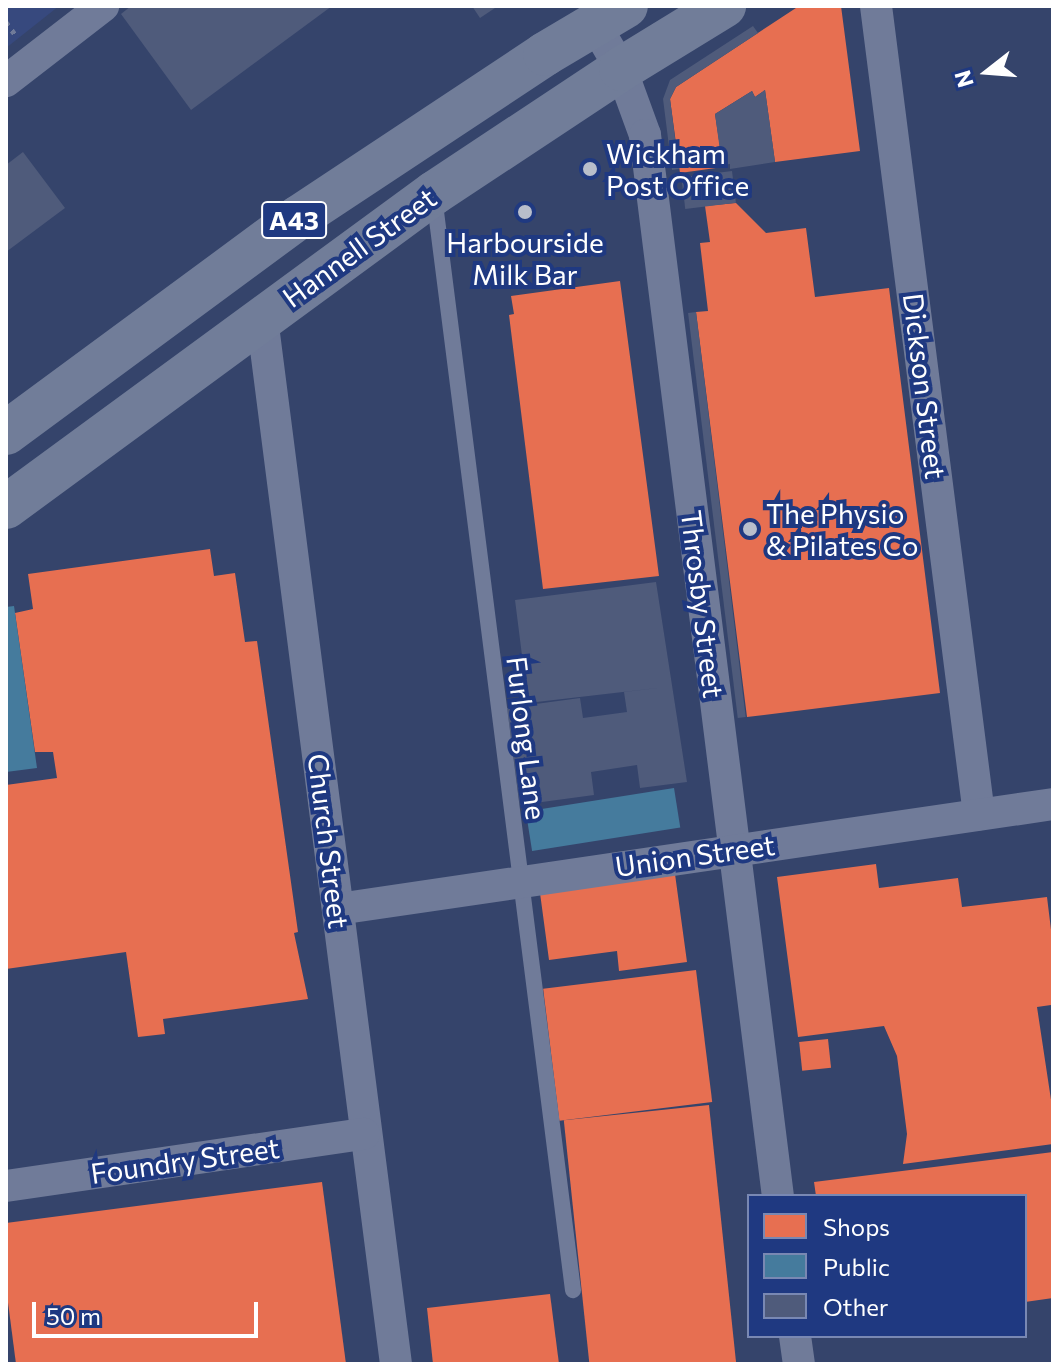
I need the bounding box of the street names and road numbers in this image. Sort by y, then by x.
street label: Hannell Street [276,180,442,314]
road number: A43 [260,198,328,242]
street label: Dickson Street [897,291,953,481]
street label: Throsby Street [675,508,731,700]
street label: Furlong Lane [500,654,554,822]
street label: Church Street [302,752,356,930]
street label: Union Street [613,827,777,883]
street label: Foundry Street [88,1130,282,1190]

